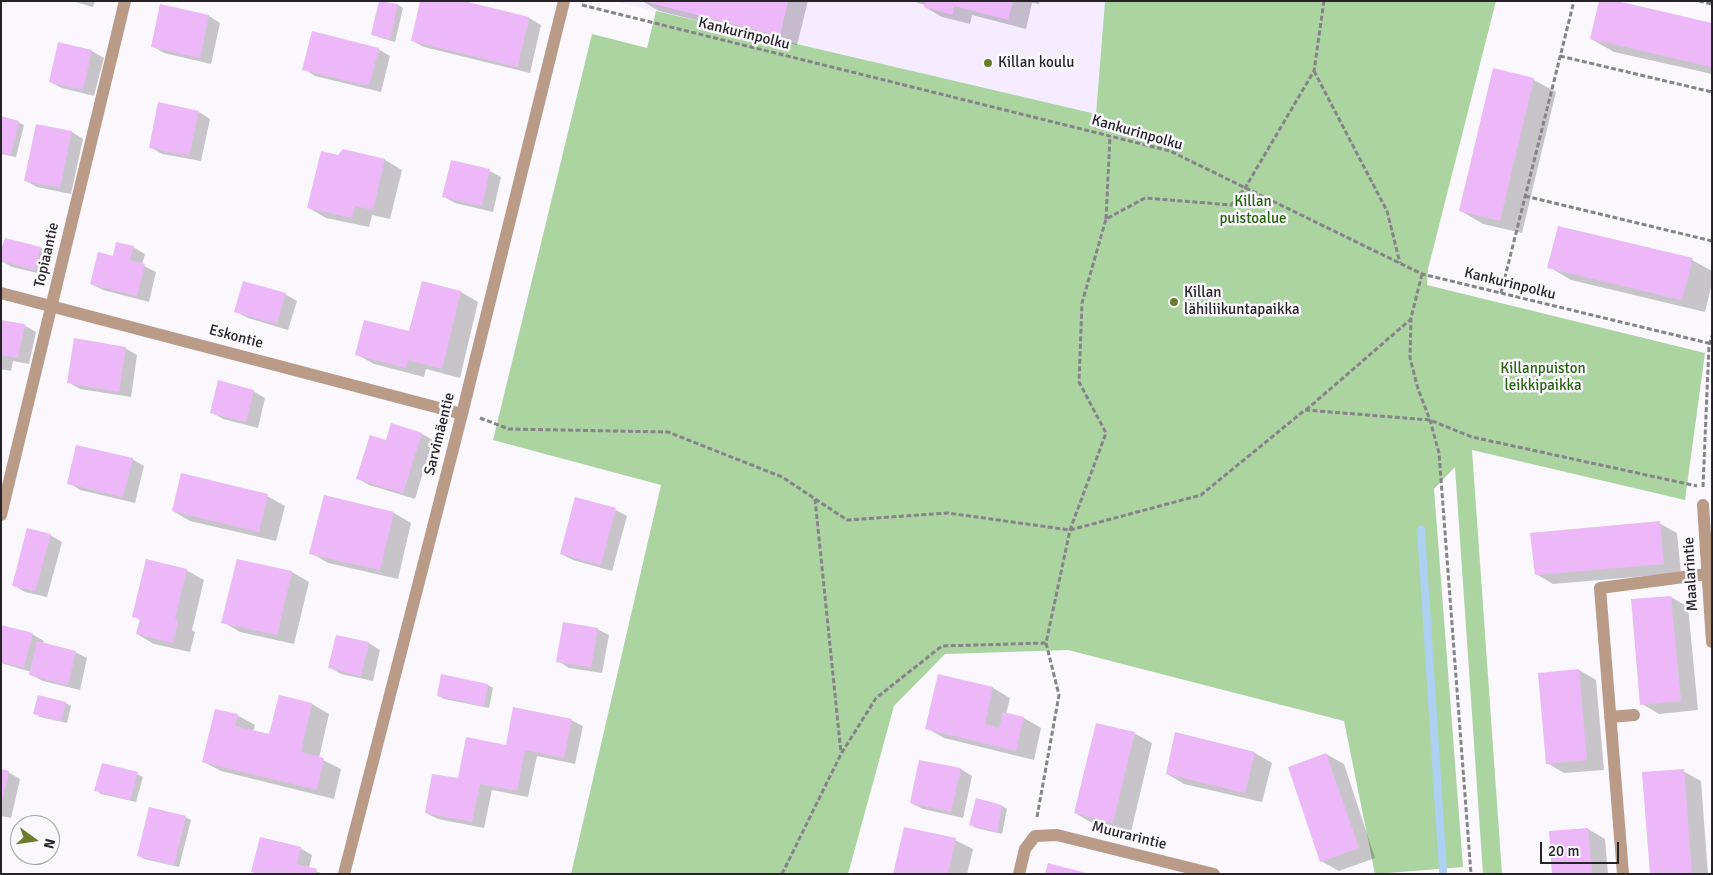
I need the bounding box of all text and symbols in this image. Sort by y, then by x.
street label: Kankurinpolku [696,14,792,54]
place label: Killan koulu [998,54,1074,72]
marker: Killan koulu [982,57,994,69]
street label: Kankurinpolku [1089,111,1185,155]
park label: Killan puistoalue [1219,193,1287,228]
street label: Topiaantie [31,221,63,289]
street label: Kankurinpolku [1462,264,1558,304]
place label: Killan lähiliikuntapaikka [1184,284,1300,319]
marker: Killan lähiliikuntapaikka [1168,296,1180,308]
street label: Eskontie [207,321,265,353]
park label: Killanpuiston leikkipaikka [1500,360,1586,395]
street label: Sarvimäentie [421,391,459,477]
street label: Maalarintie [1680,536,1702,612]
north arrow [10,815,60,865]
street label: Muurarintie [1090,818,1168,854]
scale bar [1543,832,1622,864]
text: N [40,837,58,850]
text: 20 m [1548,842,1579,860]

